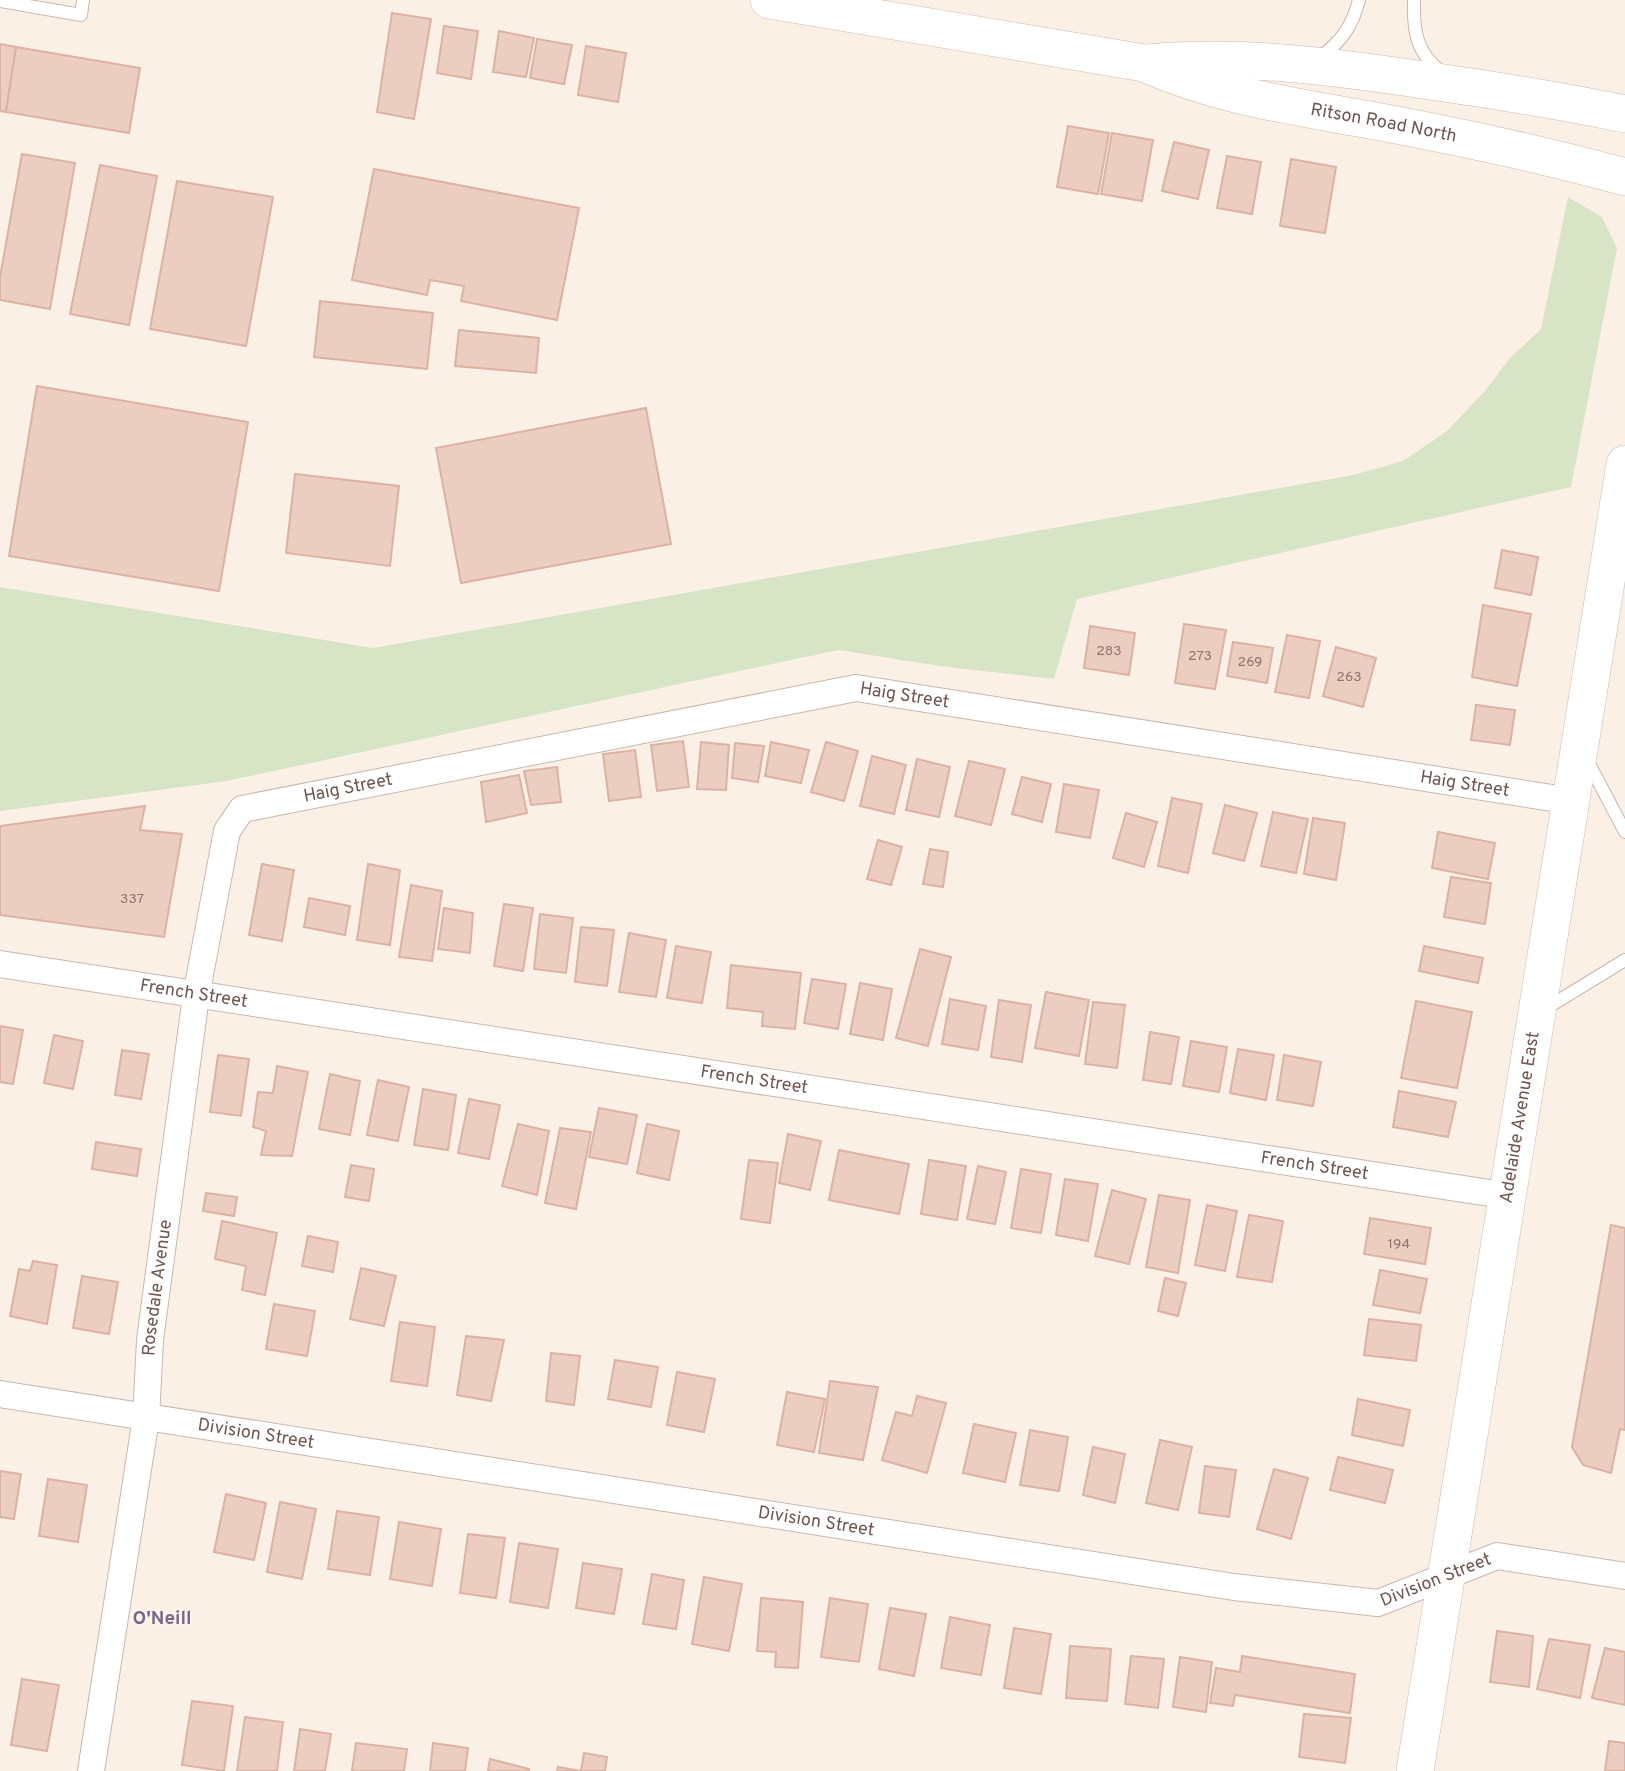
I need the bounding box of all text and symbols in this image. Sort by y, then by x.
street label: Ritson Road North [1309,98,1459,148]
house number: 283 [1096,643,1122,660]
house number: 273 [1188,648,1212,665]
house number: 269 [1238,654,1262,671]
house number: 263 [1336,669,1362,686]
street label: Haig Street [858,677,951,714]
street label: Haig Street [1418,766,1511,803]
street label: Haig Street [302,768,394,808]
house number: 337 [120,891,144,908]
street label: French Street [138,974,249,1013]
street label: Adelaide Avenue East [1495,1030,1545,1205]
street label: French Street [699,1060,810,1100]
street label: French Street [1259,1146,1370,1186]
street label: Rosedale Avenue [138,1218,177,1357]
house number: 194 [1388,1236,1410,1253]
street label: Division Street [196,1414,316,1454]
street label: Division Street [756,1501,876,1542]
street label: Division Street [1377,1548,1495,1612]
district label: O'Neill [132,1607,192,1631]

